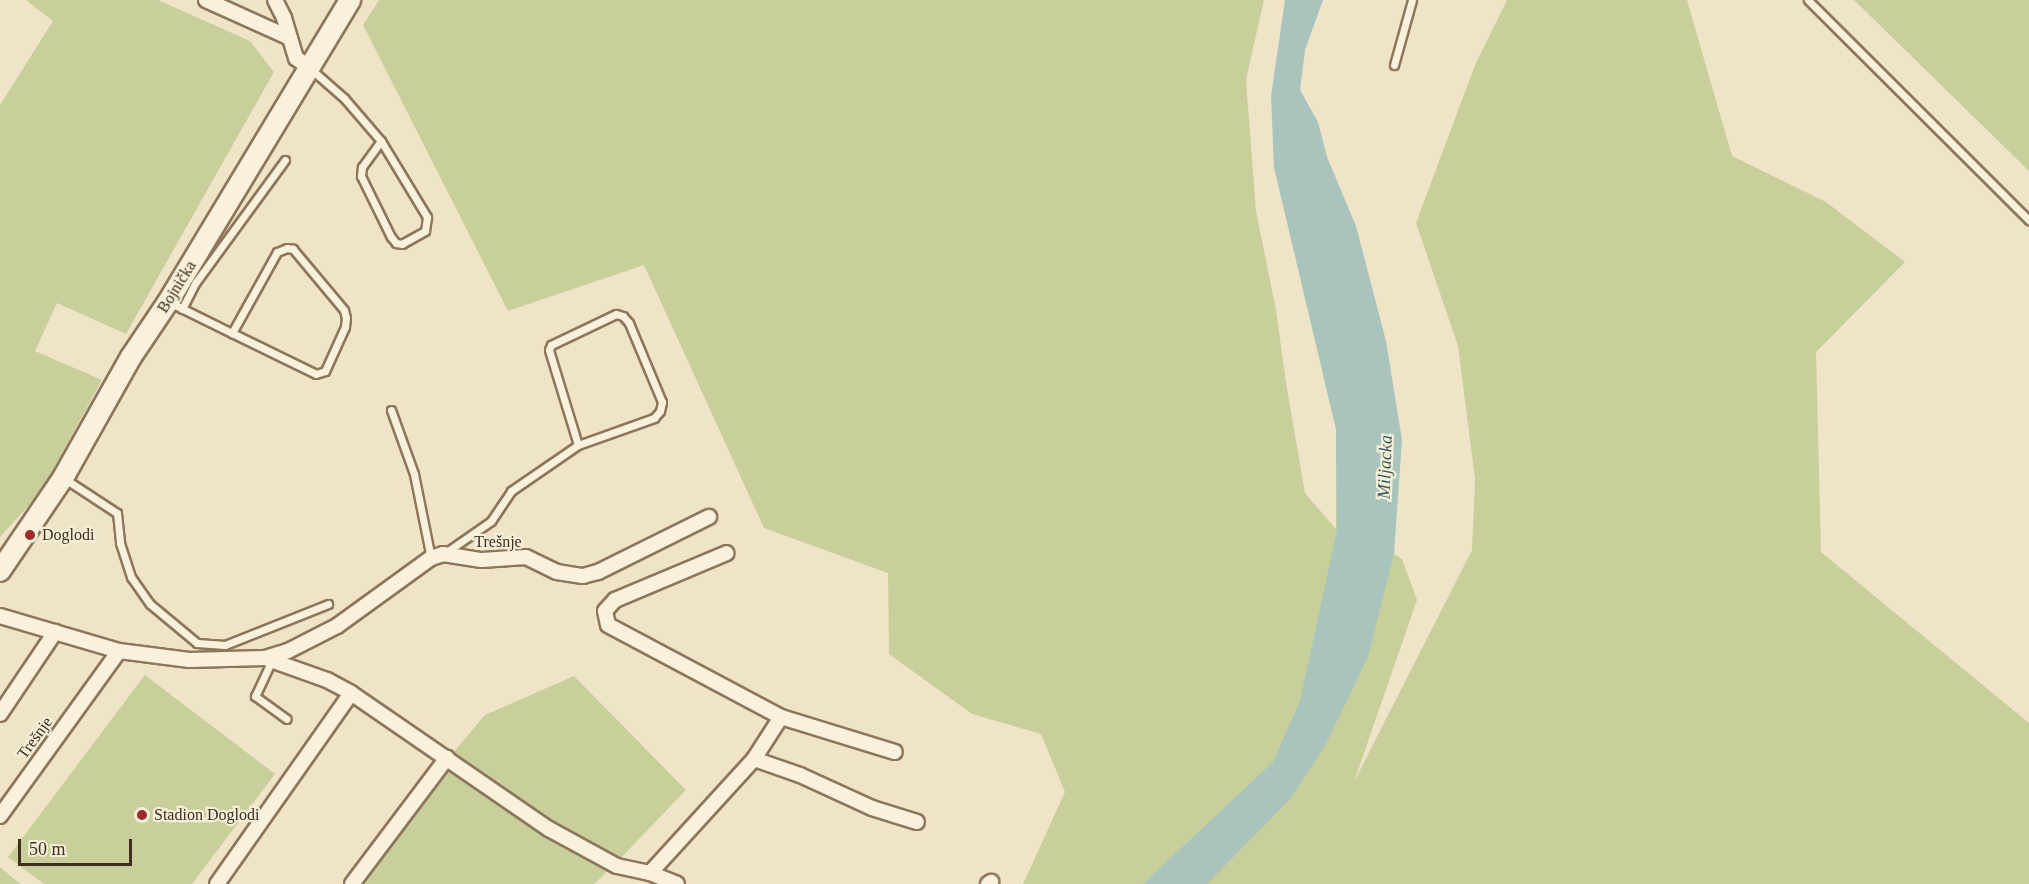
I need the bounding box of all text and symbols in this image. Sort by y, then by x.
street label: Bojnička [154,257,200,317]
water label: Miljacka [1373,435,1397,499]
place label: Doglodi [42,525,94,545]
marker: Doglodi [23,528,37,542]
street label: Trešnje [474,532,522,552]
street label: Trešnje [13,713,57,763]
place label: Stadion Doglodi [154,805,259,825]
marker: Stadion Doglodi [135,808,149,822]
scale bar [21,827,135,865]
text: 50 m [29,839,66,859]

